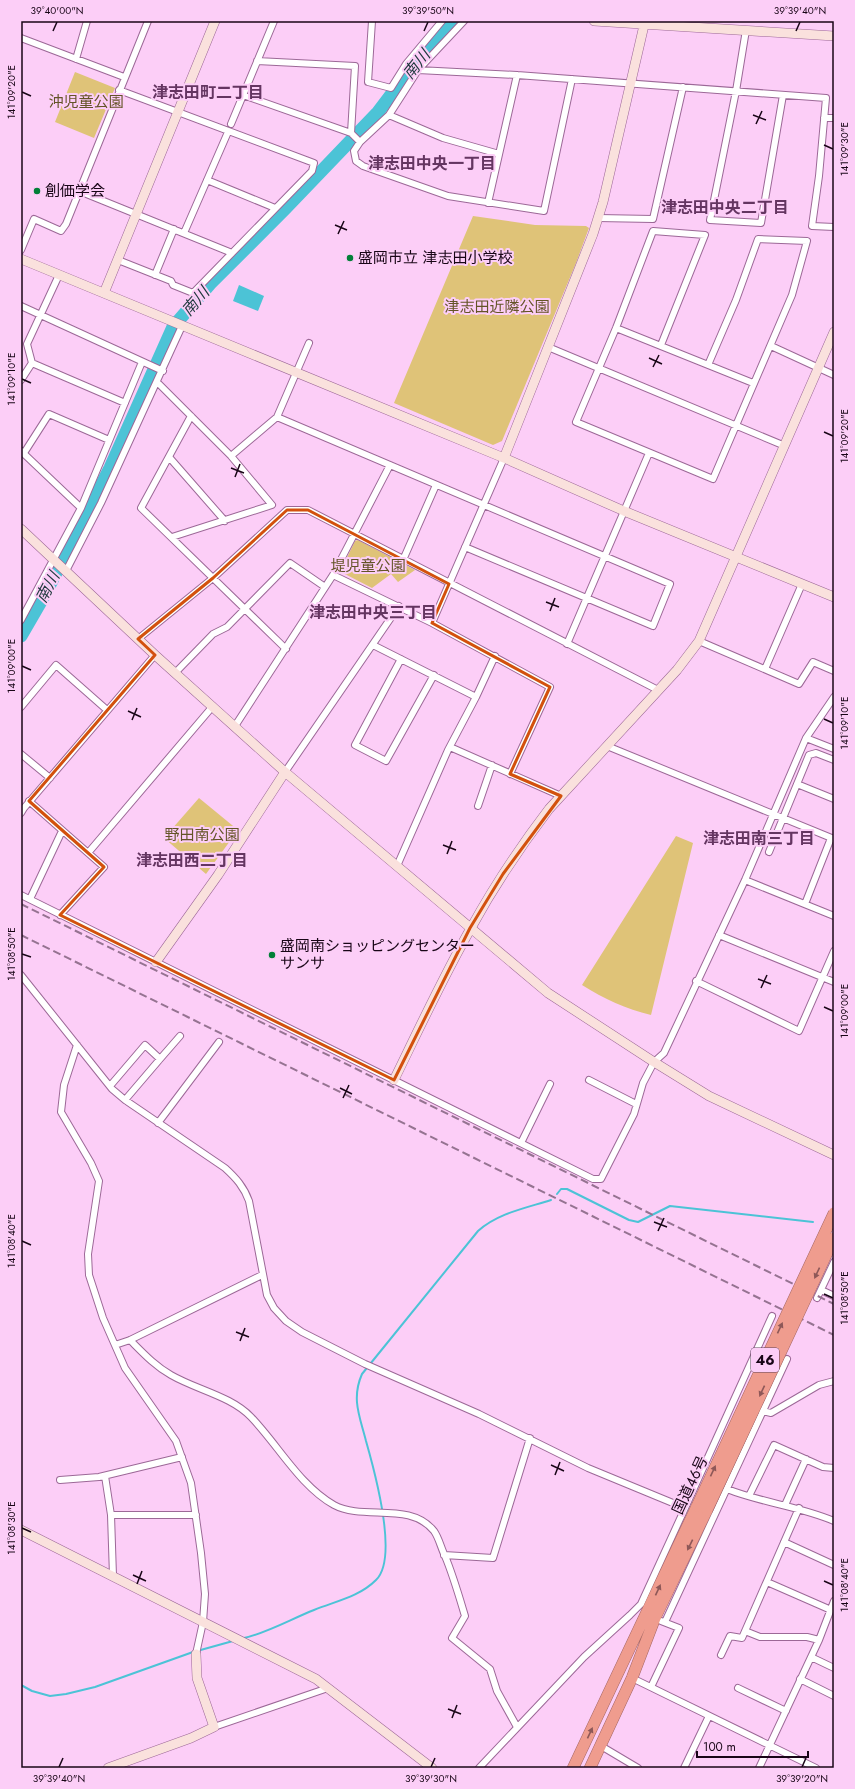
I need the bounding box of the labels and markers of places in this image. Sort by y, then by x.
place label: 創価学会 [45,180,105,202]
marker: 創価学会 [32,186,42,196]
place label: 盛岡市立 津志田小学校 [358,247,513,269]
marker: 盛岡市立 津志田小学校 [345,253,355,263]
place label: 盛岡南ショッピングセンター サンサ [280,935,475,974]
marker: 盛岡南ショッピングセンター サンサ [267,950,277,960]

